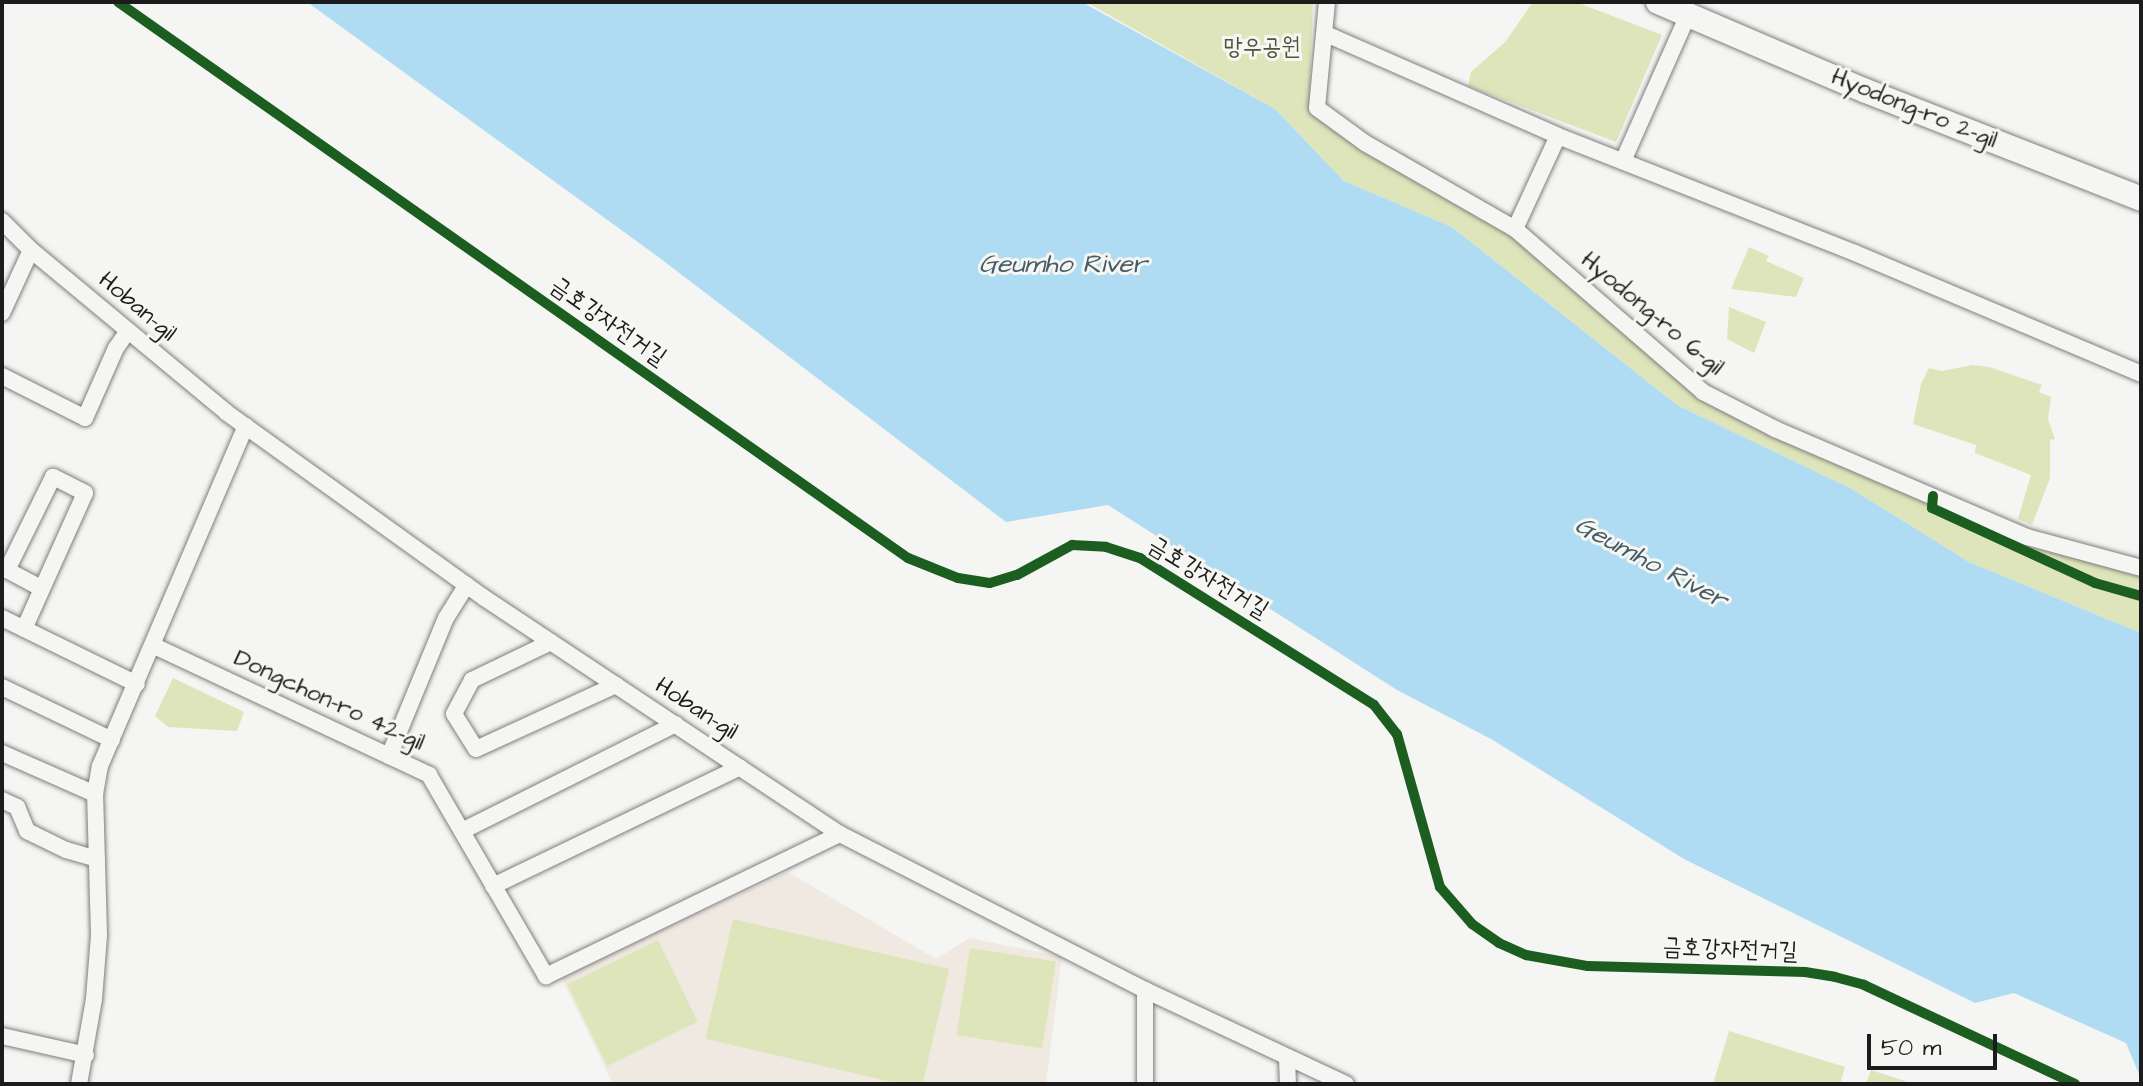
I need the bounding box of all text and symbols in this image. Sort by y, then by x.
park label: 망우공원 [1223,34,1301,62]
street label: Hyodong-ro 2-gil [1827,63,2001,155]
street label: Hyodong-ro 6-gil [1575,246,1729,382]
water label: Geumho River [979,249,1147,281]
street label: Hoban-gil [92,266,182,348]
street label: 금호강자전거길 [544,271,672,373]
water label: Geumho River [1570,510,1732,616]
street label: 금호강자전거길 [1143,531,1273,625]
street label: Dongchon-ro 42-gil [229,644,429,758]
street label: Hoban-gil [649,672,743,746]
street label: 금호강자전거길 [1662,933,1798,967]
scale bar [1871,1018,2001,1068]
text: 50 m [1881,1031,1941,1065]

